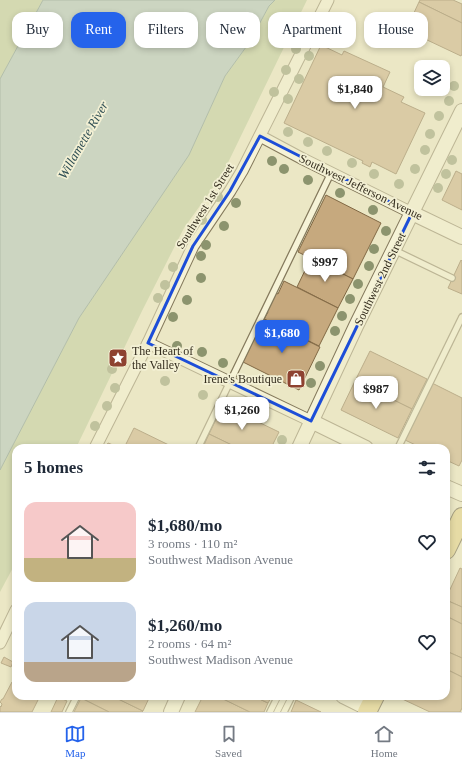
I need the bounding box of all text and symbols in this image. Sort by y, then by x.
chip: Buy [12,12,63,48]
chip: Rent [71,12,126,48]
chip: Filters [134,12,198,48]
chip: New [206,12,260,48]
chip: Apartment [268,12,356,48]
chip: House [364,12,428,48]
map controls [414,60,450,96]
button: layers [414,60,450,96]
pin: $1,840 [322,76,388,110]
text: $1,840 [337,81,373,96]
water label: Willamette River [55,98,112,181]
street label: Southwest Jefferson Avenue [297,151,425,223]
street label: Southwest 1st Street [173,160,237,251]
street label: Southwest 2nd Street [351,229,409,328]
pin: $997 [301,249,349,283]
text: $997 [312,254,338,269]
pin: $1,680 [249,320,315,354]
text: $1,680 [264,325,300,340]
place label: The Heart of the Valley [132,344,193,372]
place icon: The Heart of the Valley [107,347,129,369]
shop icon: Irene's Boutique [285,368,307,390]
place label: Irene's Boutique [204,372,282,386]
pin: $987 [352,376,400,410]
text: $987 [363,381,389,396]
pin: $1,260 [209,397,275,431]
text: $1,260 [224,402,260,417]
icon: filters [416,457,438,479]
text: 5 homes [24,458,83,477]
text: $1,680/mo [148,516,222,535]
icon: home [56,518,104,566]
icon: heart [416,531,438,553]
text: 3 rooms · 110 m² [148,536,237,551]
text: Southwest Madison Avenue [148,552,293,567]
text: $1,260/mo [148,616,222,635]
icon: home [56,618,104,666]
icon: heart [416,631,438,653]
text: 2 rooms · 64 m² [148,636,231,651]
text: Southwest Madison Avenue [148,652,293,667]
tab: Map [64,723,86,759]
tab: Saved [215,723,242,759]
tab: Home [371,723,398,759]

